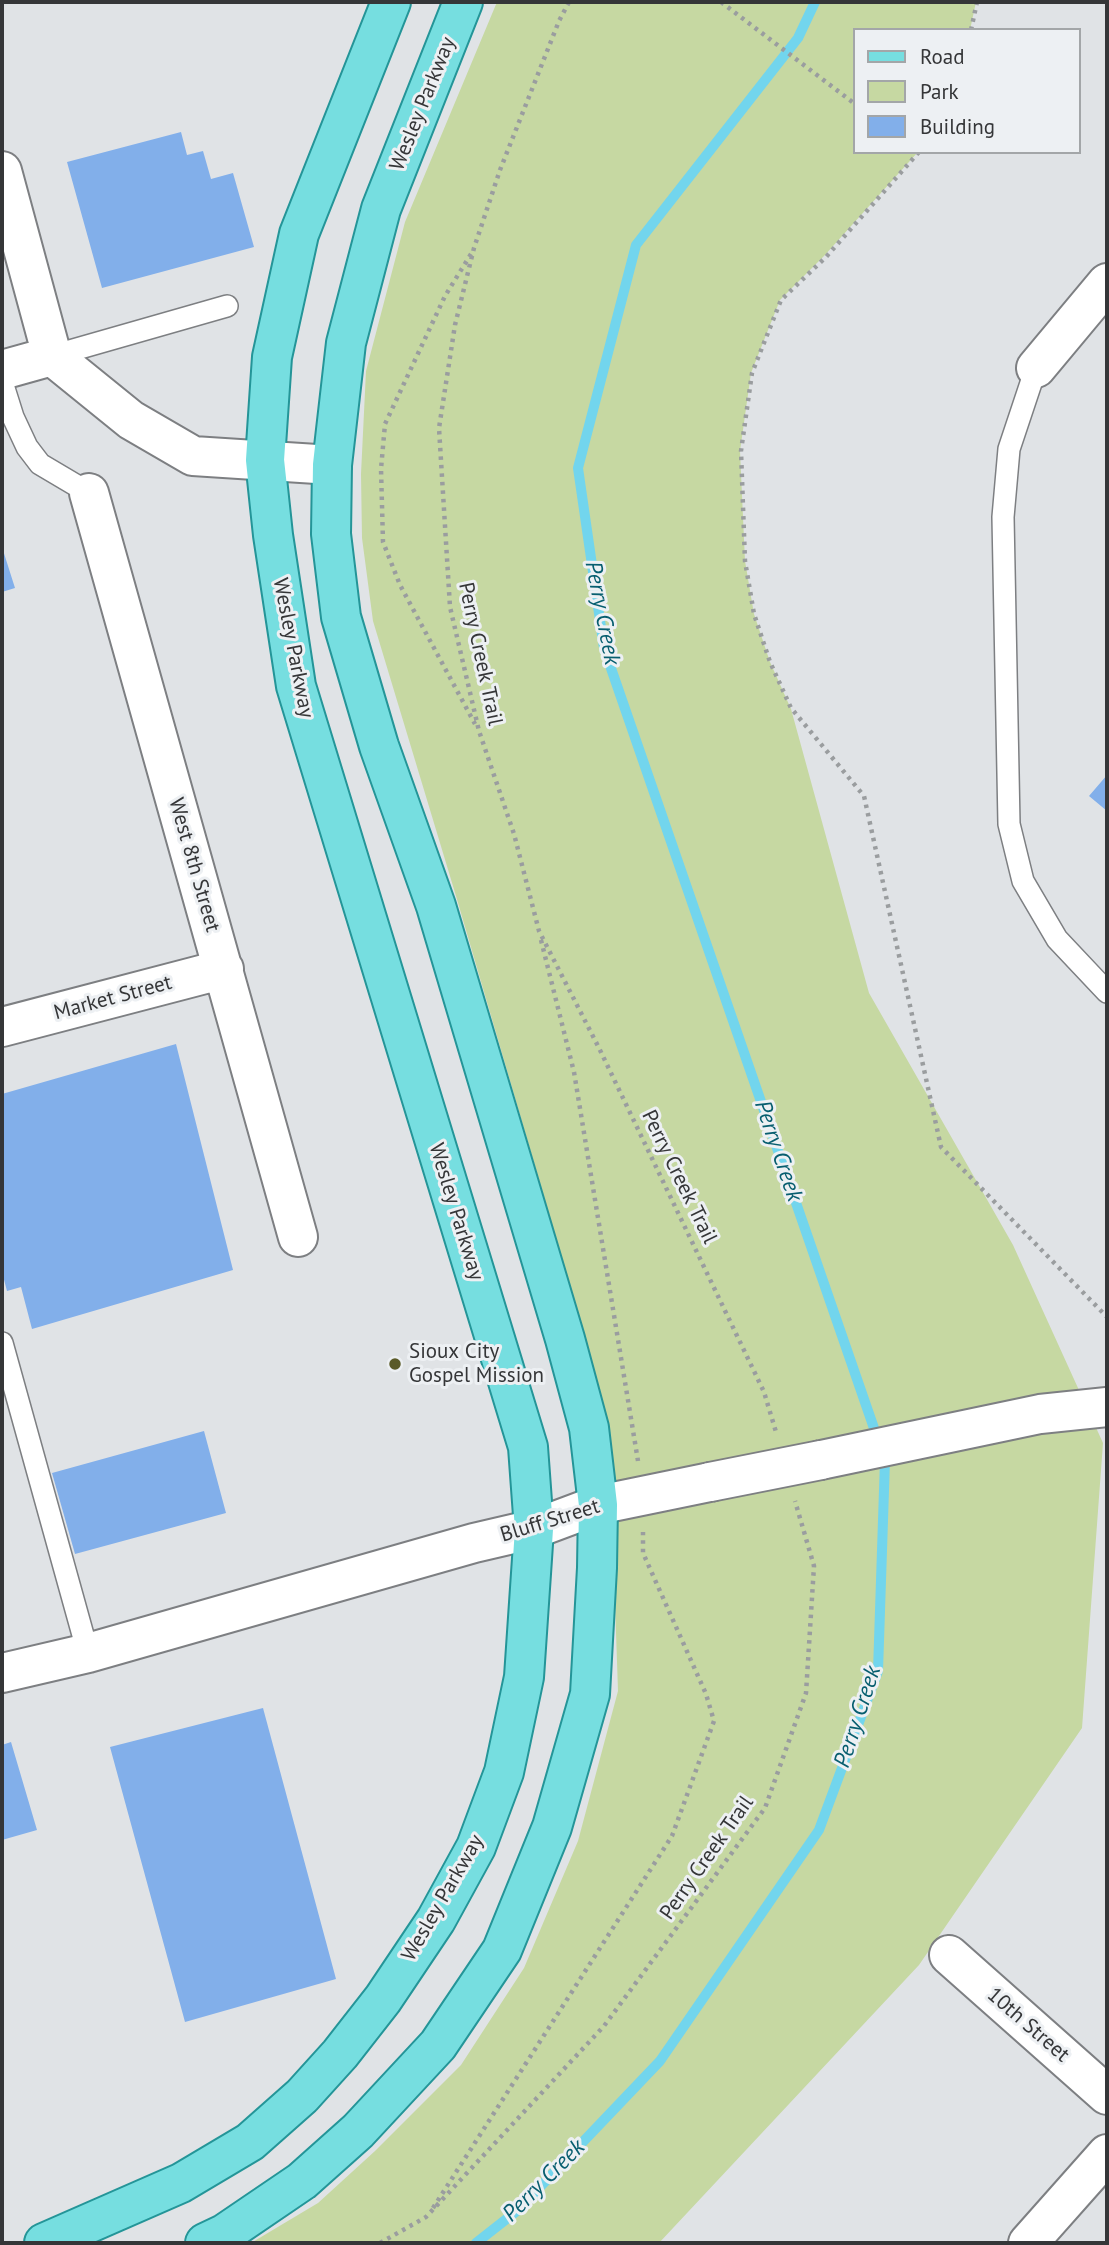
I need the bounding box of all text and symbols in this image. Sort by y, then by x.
legend [853,28,1081,154]
street label: Wesley Parkway [385,33,461,175]
text: Road [920,43,964,70]
text: Park [920,78,959,105]
text: Building [920,113,995,140]
water label: Perry Creek [578,559,626,667]
street label: Wesley Parkway [267,576,319,720]
street label: Perry Creek Trail [453,580,507,728]
street label: West 8th Street [163,795,225,935]
street label: Market Street [51,970,175,1026]
water label: Perry Creek [748,1097,808,1205]
street label: Perry Creek Trail [636,1106,722,1248]
street label: Wesley Parkway [423,1140,489,1284]
place label: Sioux City Gospel Mission [409,1339,544,1389]
marker: Sioux City Gospel Mission [387,1356,403,1372]
street label: Bluff Street [497,1494,603,1548]
water label: Perry Creek [829,1663,887,1771]
street label: Perry Creek Trail [655,1791,759,1925]
street label: Wesley Parkway [397,1830,489,1966]
street label: 10th Street [982,1982,1074,2068]
water label: Perry Creek [497,2134,591,2228]

